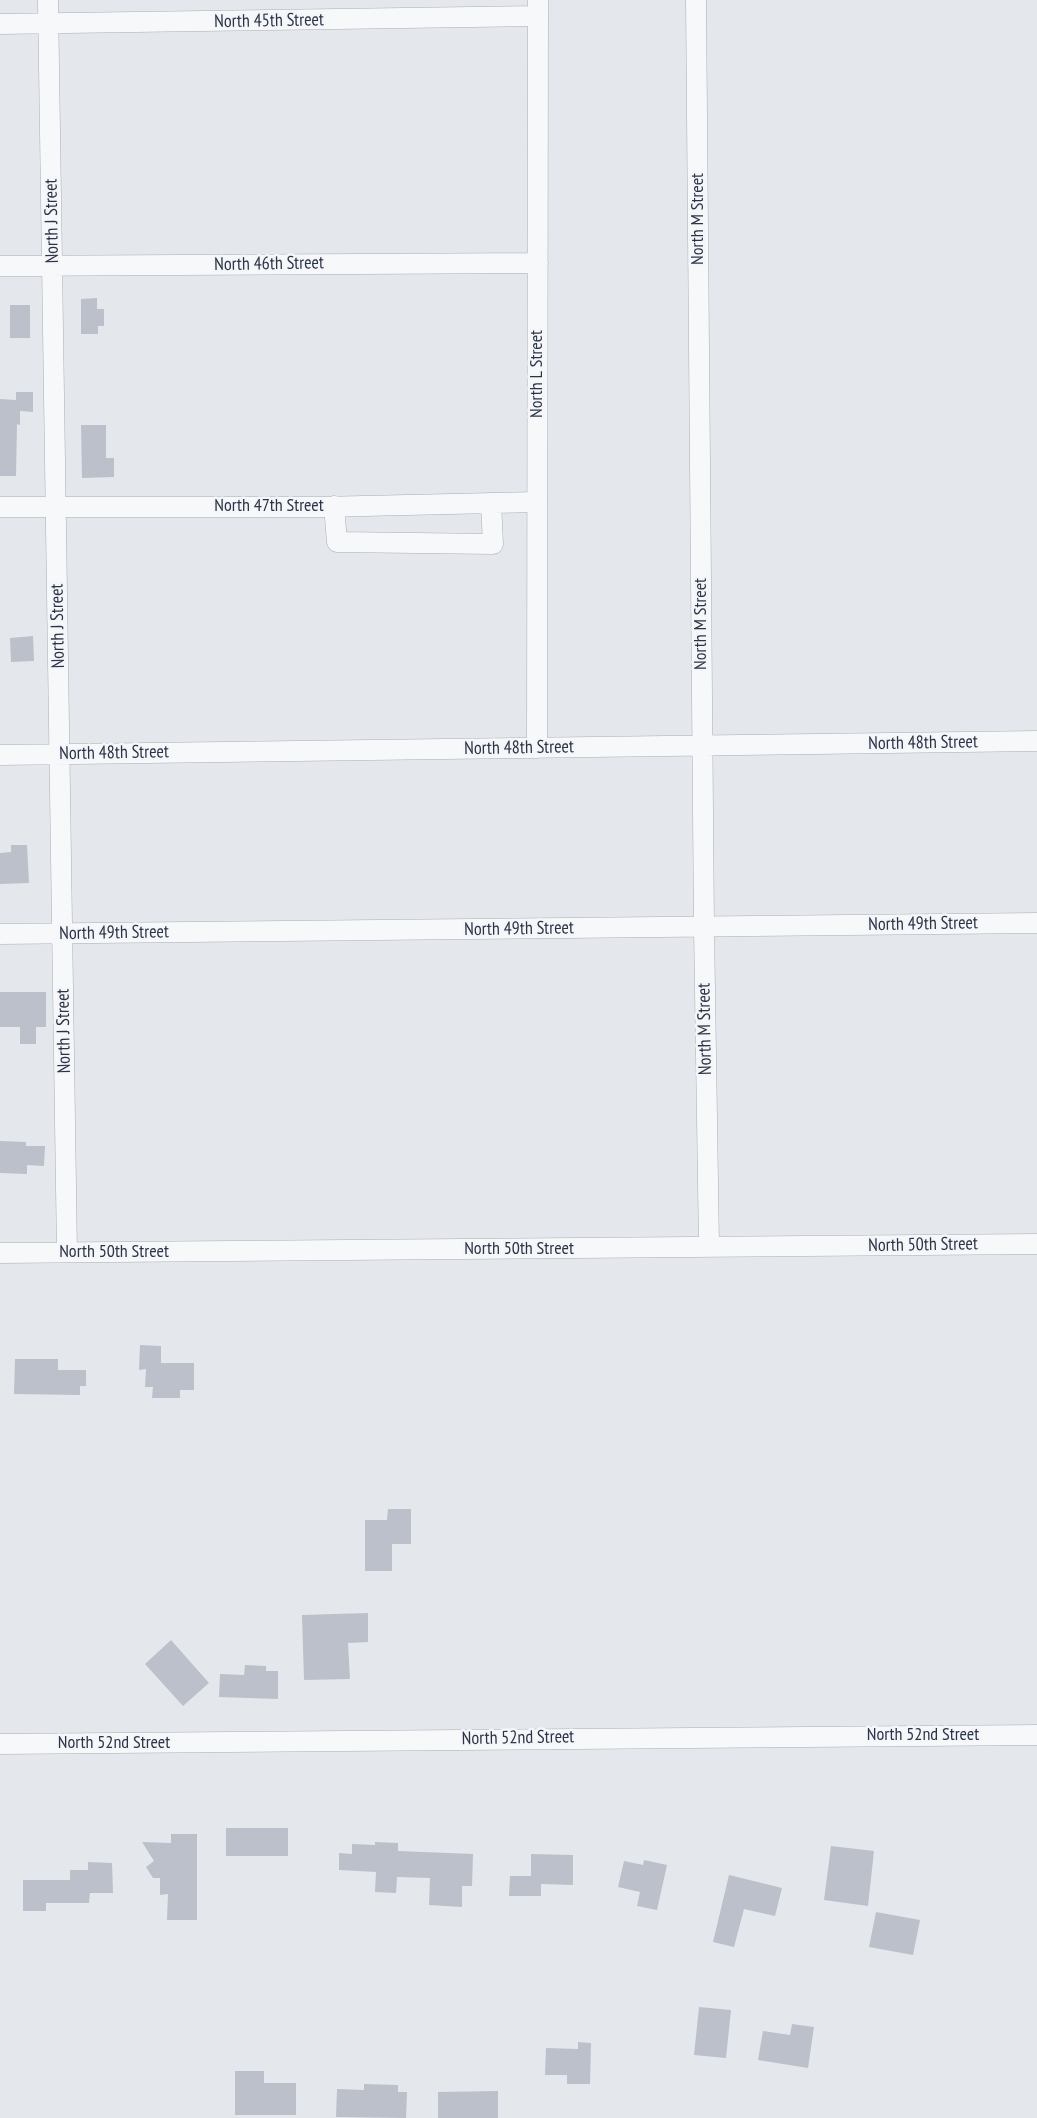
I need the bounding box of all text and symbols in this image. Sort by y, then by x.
street label: North 45th Street [214,9,324,33]
street label: North M Street [687,173,709,265]
street label: North J Street [40,178,64,264]
street label: North 46th Street [214,252,324,276]
street label: North L Street [526,330,548,418]
street label: North 47th Street [214,495,324,517]
street label: North M Street [690,578,712,670]
street label: North J Street [46,583,70,669]
street label: North 48th Street [868,731,978,755]
street label: North 48th Street [464,736,574,760]
street label: North 48th Street [59,741,169,765]
street label: North 49th Street [868,912,978,936]
street label: North 49th Street [464,917,574,941]
street label: North 49th Street [59,921,169,945]
street label: North M Street [693,983,717,1075]
street label: North J Street [52,988,76,1074]
street label: North 50th Street [868,1233,978,1257]
street label: North 50th Street [464,1238,574,1260]
street label: North 50th Street [59,1241,169,1263]
street label: North 52nd Street [867,1724,979,1746]
street label: North 52nd Street [462,1726,574,1750]
street label: North 52nd Street [58,1732,170,1754]

